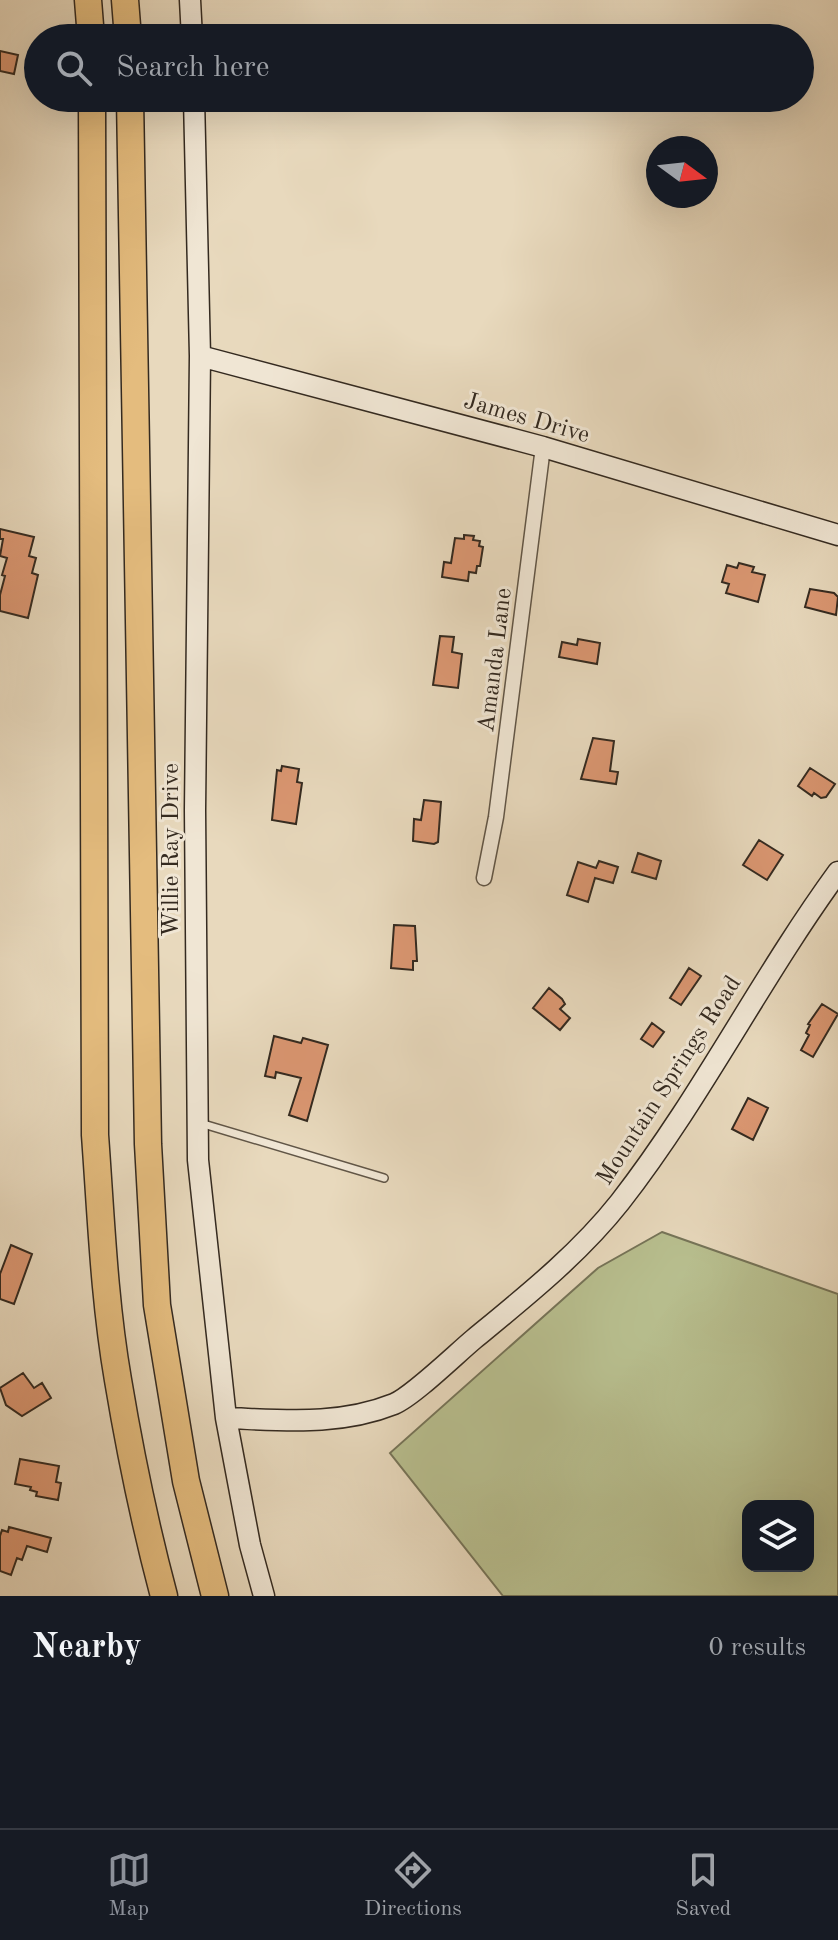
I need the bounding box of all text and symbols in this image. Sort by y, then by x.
search box [24,24,814,112]
icon: search [52,46,96,90]
text: Search here [116,53,270,83]
north arrow [646,136,718,208]
street label: James Drive [461,390,592,448]
street label: Amanda Lane [475,587,517,734]
street label: Willie Ray Drive [160,763,184,937]
street label: Mountain Springs Road [593,972,746,1190]
map controls [742,1500,814,1572]
button: layers [742,1500,814,1572]
text: Nearby [32,1631,142,1665]
text: 0 results [708,1635,806,1661]
tab: Map [107,1848,151,1923]
tab: Directions [364,1848,462,1923]
tab: Saved [675,1848,731,1923]

